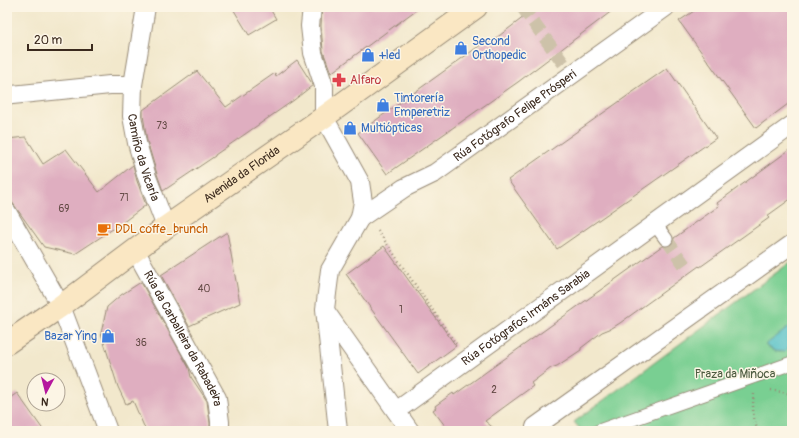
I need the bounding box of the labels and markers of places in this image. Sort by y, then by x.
place label: Second Orthopedic [472,34,527,63]
shop icon: Second Orthopedic [453,40,469,56]
shop icon: +led [360,47,376,63]
place label: +led [378,48,401,63]
pharmacy icon: Alfaro [331,72,347,88]
place label: Alfaro [350,73,382,88]
place label: Tintorería Emperetriz [394,91,450,120]
shop icon: Tintorería Emperetriz [375,97,391,113]
shop icon: Multiópticas [342,120,358,136]
place label: Multiópticas [361,121,422,136]
cafe icon: DDL coffe_brunch [96,221,112,237]
place label: DDL coffe_brunch [115,222,208,237]
shop icon: Bazar Ying [100,328,116,344]
place label: Bazar Ying [44,329,97,344]

